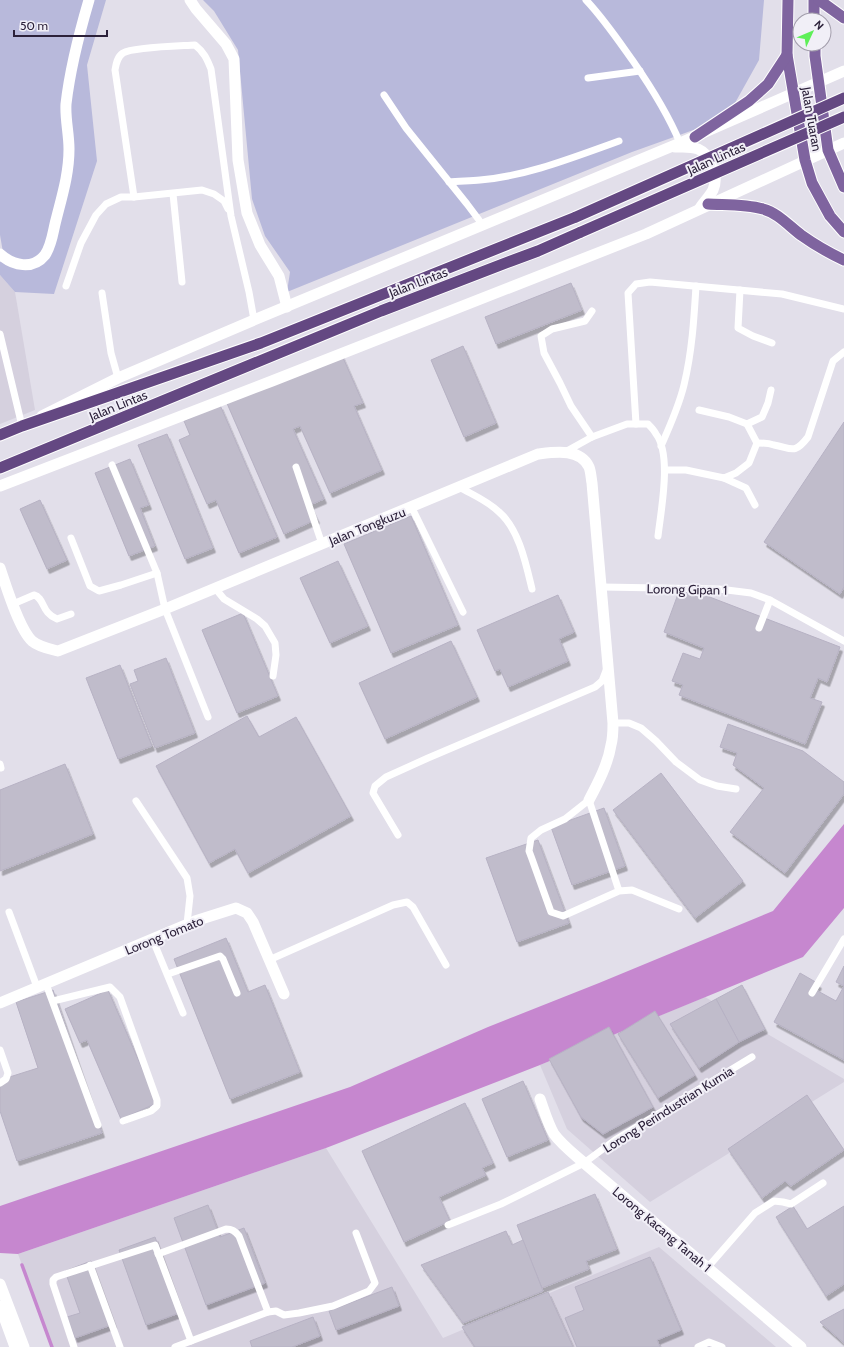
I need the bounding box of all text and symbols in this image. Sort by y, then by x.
scale bar [14,12,107,38]
north arrow [792,12,832,52]
text: N [811,17,827,33]
text: 50 m [20,18,48,33]
street label: Jalan Tuaran [798,84,826,153]
street label: Jalan Lintas [684,138,748,178]
street label: Jalan Lintas [386,263,450,301]
street label: Jalan Lintas [86,386,150,424]
street label: Jalan Tongkuzu [325,503,408,549]
street label: Lorong Gipan 1 [647,580,727,598]
street label: Lorong Tomato [122,912,206,958]
street label: Lorong Perindustrian Kurnia [600,1062,737,1156]
street label: Lorong Kacang Tanah 1 [609,1183,715,1275]

